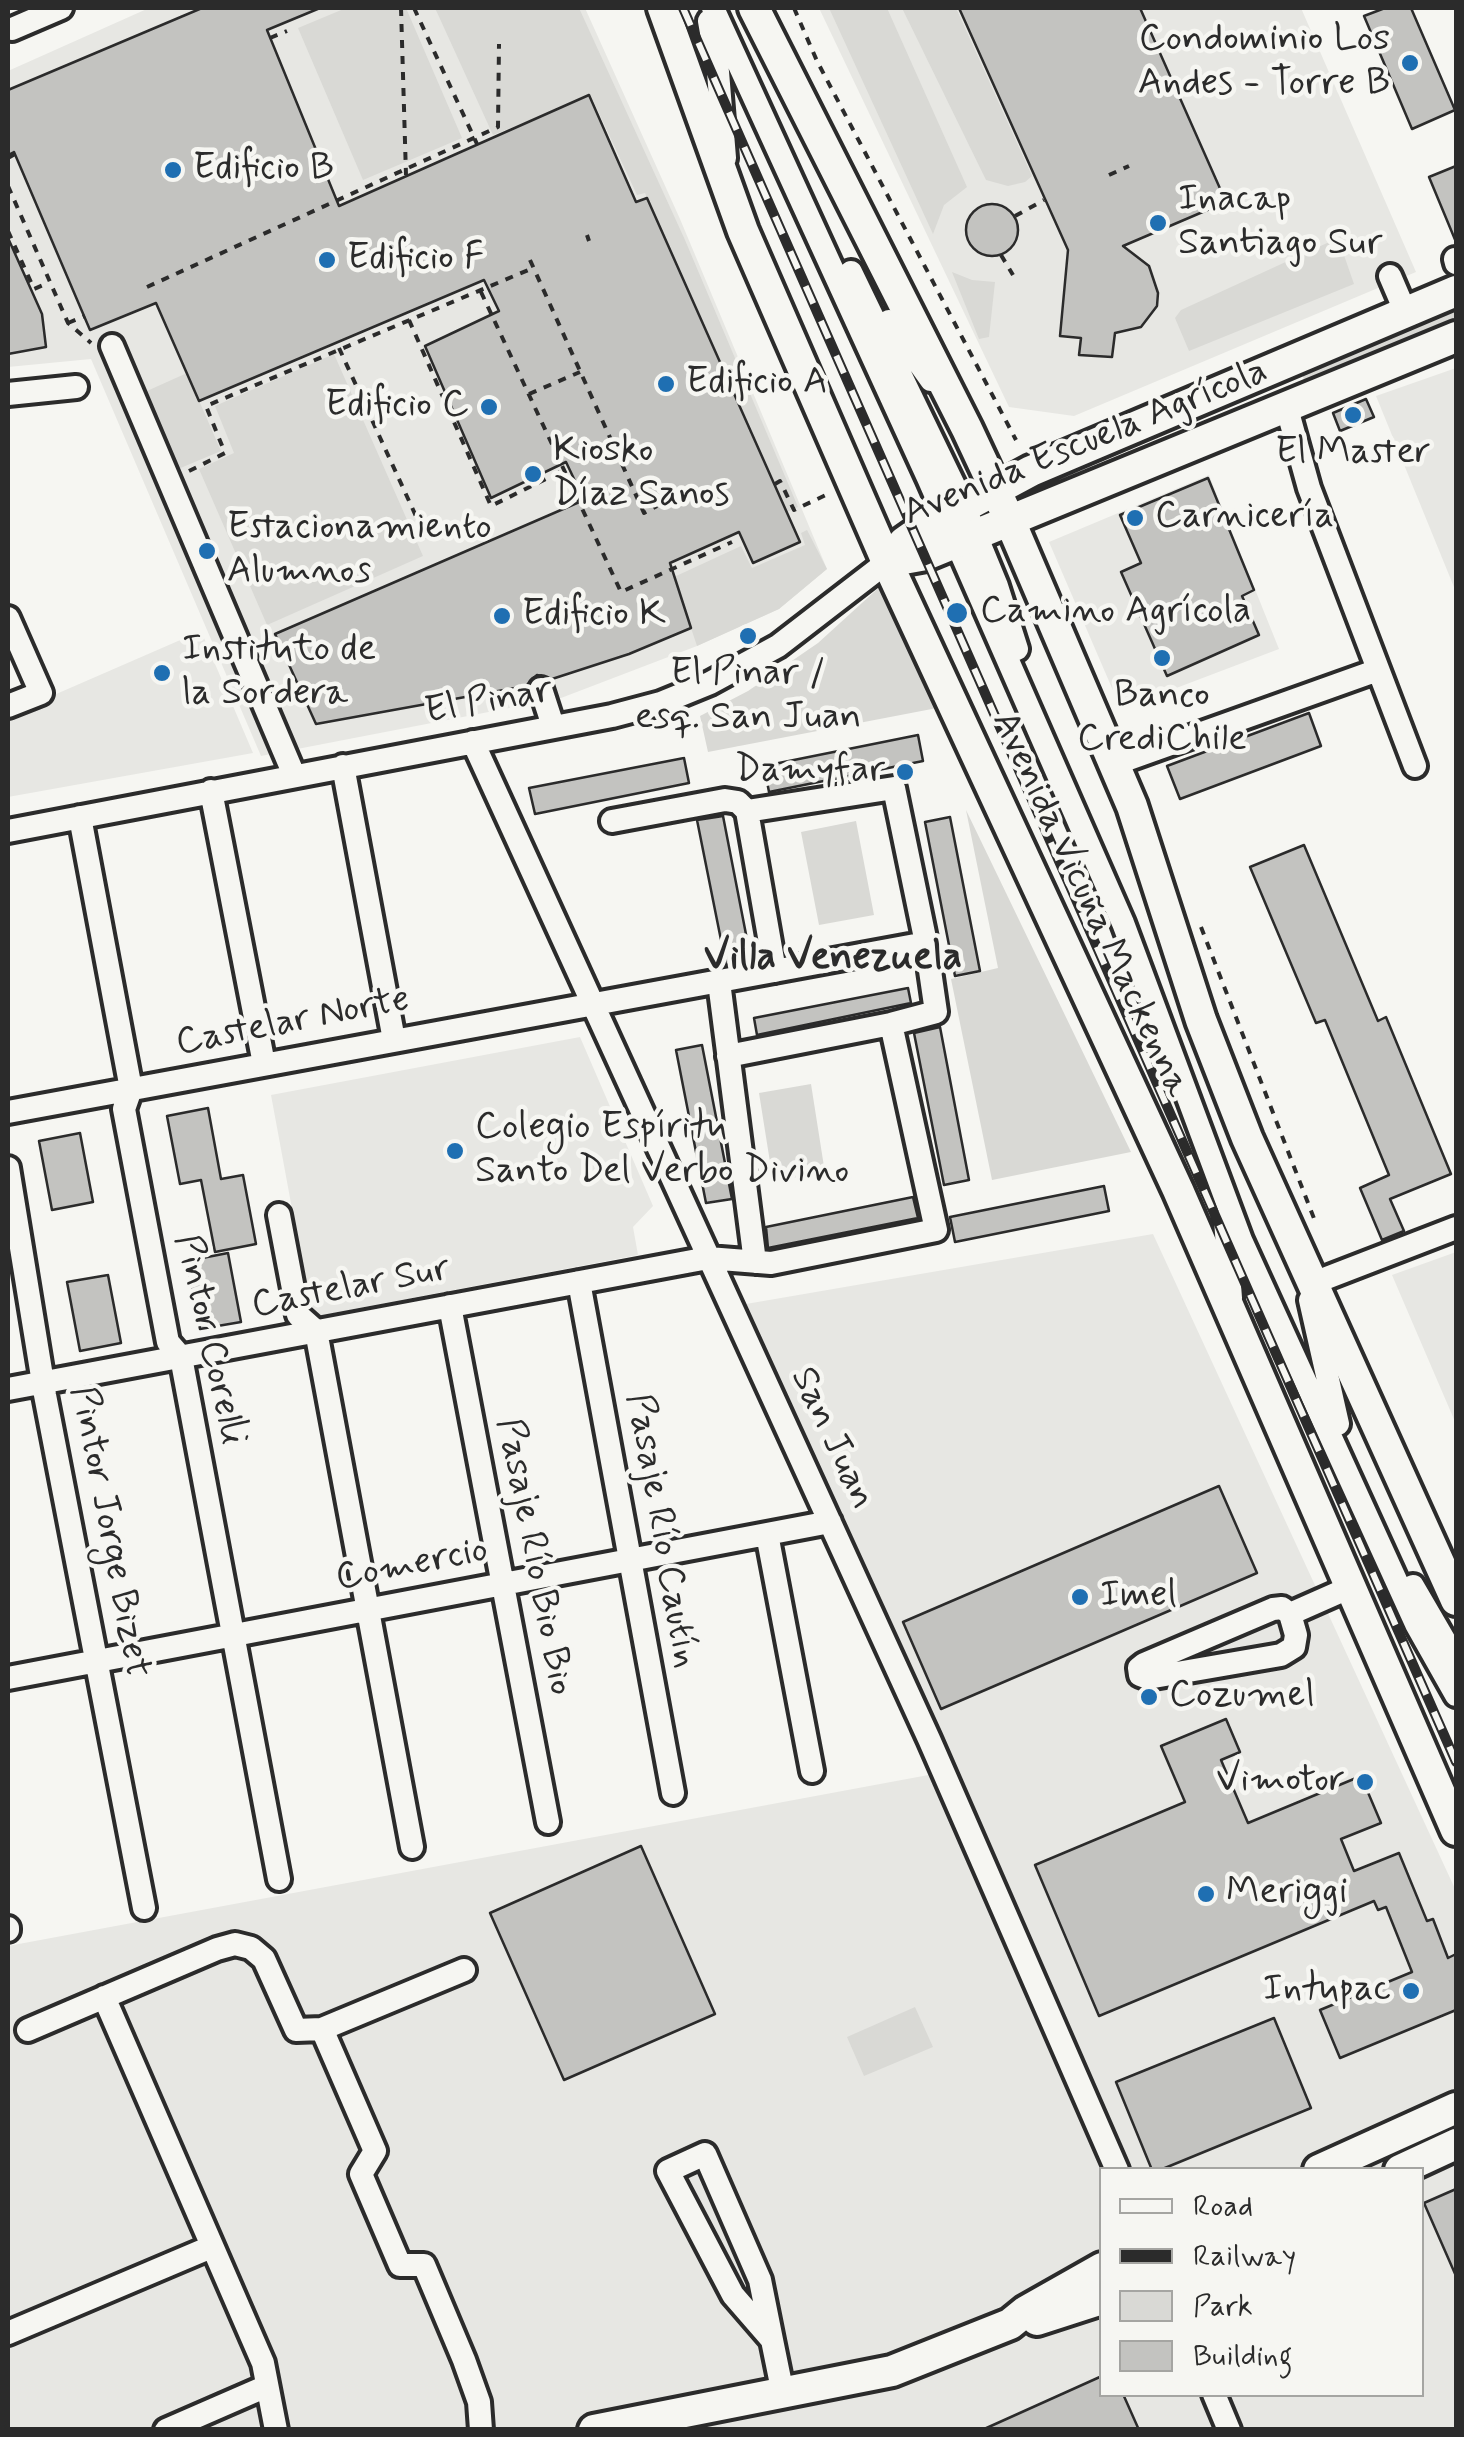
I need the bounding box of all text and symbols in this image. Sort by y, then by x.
place label: Condominio Los Andes - Torre B [1138,18,1390,107]
marker: Condominio Los Andes - Torre B [1399,52,1421,74]
place label: Edificio B [193,147,334,193]
marker: Edificio B [162,159,184,181]
place label: Inacap Santiago Sur [1178,178,1382,268]
marker: Inacap Santiago Sur [1147,212,1169,234]
place label: Edificio F [347,237,484,283]
marker: Edificio F [316,249,338,271]
street label: Avenida Escuela Agrícola [897,350,1275,538]
place label: Edificio A [686,361,828,407]
marker: Edificio A [655,373,677,395]
place label: Edificio C [325,384,469,430]
marker: Edificio C [478,396,500,418]
marker: El Master [1342,404,1364,426]
place label: Kiosko Díaz Sanos [553,429,729,518]
place label: El Master [1275,431,1431,477]
marker: Kiosko Díaz Sanos [522,463,544,485]
place label: Carnicería [1155,495,1334,541]
place label: Estacionamiento Alumnos [227,506,492,596]
marker: Carnicería [1124,507,1146,529]
marker: Estacionamiento Alumnos [196,540,218,562]
place label: Camino Agrícola [980,590,1251,636]
place label: Edificio K [522,593,666,639]
marker: Camino Agrícola [944,600,970,626]
marker: Edificio K [491,605,513,627]
marker: El Pinar / esq. San Juan [737,625,759,647]
place label: Instituto de la Sordera [182,628,376,718]
marker: Banco CrediChile [1151,647,1173,669]
place label: El Pinar / esq. San Juan [635,652,861,742]
marker: Instituto de la Sordera [151,662,173,684]
street label: El Pinar [422,669,556,737]
place label: Banco CrediChile [1077,674,1247,764]
street label: Avenida Vicuña Mackenna [980,705,1198,1105]
place label: Damyfar [735,749,885,795]
marker: Damyfar [894,761,916,783]
district label: Villa Venezuela [704,936,962,984]
street label: Castelar Norte [172,978,414,1068]
place label: Colegio Espíritu Santo Del Verbo Divino [475,1106,849,1196]
marker: Colegio Espíritu Santo Del Verbo Divino [444,1140,466,1162]
street label: Pintor Corelli [162,1230,254,1450]
street label: Castelar Sur [248,1247,454,1331]
street label: San Juan [778,1361,884,1517]
street label: Pintor Jorge Bizet [57,1383,159,1681]
street label: Pasaje Río Cautín [613,1390,707,1672]
street label: Pasaje Río Bio Bio [484,1415,582,1699]
street label: Comercio [332,1529,492,1603]
place label: Imel [1100,1574,1177,1620]
marker: Imel [1069,1586,1091,1608]
place label: Cozumel [1169,1674,1315,1720]
marker: Cozumel [1138,1686,1160,1708]
place label: Vimotor [1216,1759,1345,1805]
marker: Vimotor [1354,1771,1376,1793]
place label: Meriggi [1226,1871,1347,1917]
marker: Meriggi [1195,1883,1217,1905]
place label: Intupac [1263,1968,1391,2014]
marker: Intupac [1400,1980,1422,2002]
legend [1099,2167,1424,2397]
text: Road [1193,2187,1253,2226]
text: Railway [1193,2237,1296,2276]
text: Park [1193,2287,1253,2326]
text: Building [1193,2337,1292,2376]

